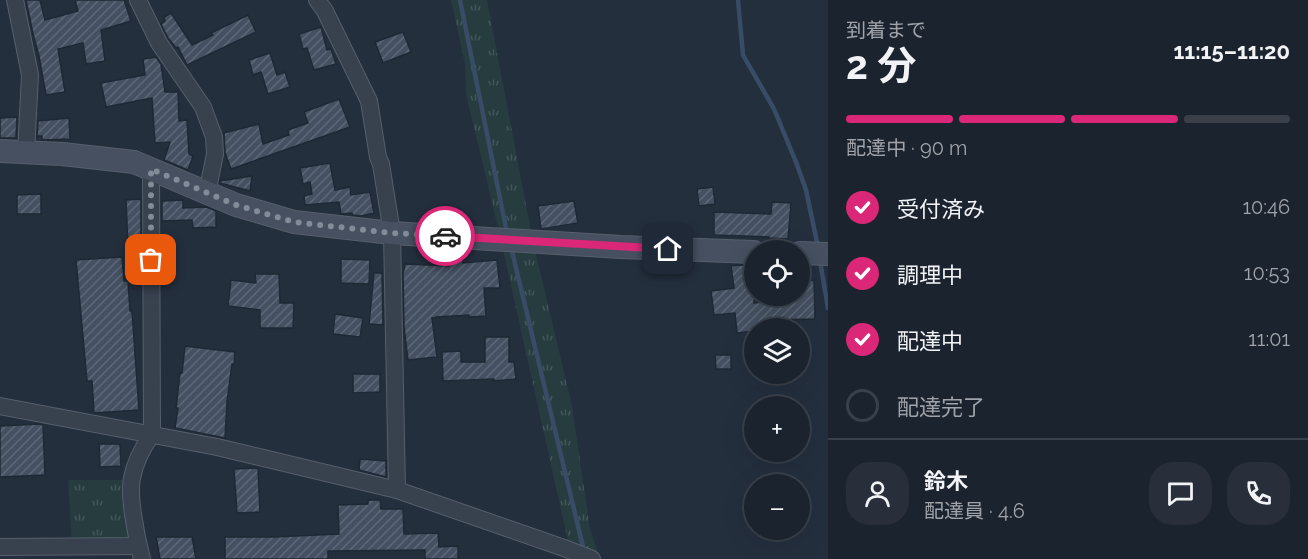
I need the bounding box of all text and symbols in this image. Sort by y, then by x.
text: 到着まで [846,18,926,42]
text: 11:15–11:20 [1173,38,1290,64]
text: 2 分 [846,42,916,88]
text: 配達中 · 90 m [846,136,967,160]
icon: check [846,191,879,224]
text: 10:46 [1242,195,1290,219]
text: 受付済み [897,196,985,222]
courier [415,206,475,266]
icon: car [429,220,462,253]
pin [642,223,693,274]
icon: home [651,232,684,265]
pin [125,234,176,285]
map controls [744,240,810,540]
button: locate [744,240,810,306]
icon: bag [134,243,167,276]
icon: check [846,257,879,290]
text: 10:53 [1244,261,1290,285]
text: 調理中 [897,262,963,288]
button: layers [744,318,810,384]
icon: check [846,323,879,356]
text: 11:01 [1248,327,1290,351]
text: 配達中 [897,328,963,354]
text: 配達完了 [897,394,985,420]
button: + [744,396,810,462]
button: person [846,462,909,525]
button: chat [1149,462,1212,525]
button: phone [1227,462,1290,525]
text: 鈴木 [924,468,968,494]
button: − [744,474,810,540]
text: 配達員 · 4.6 [924,499,1025,523]

